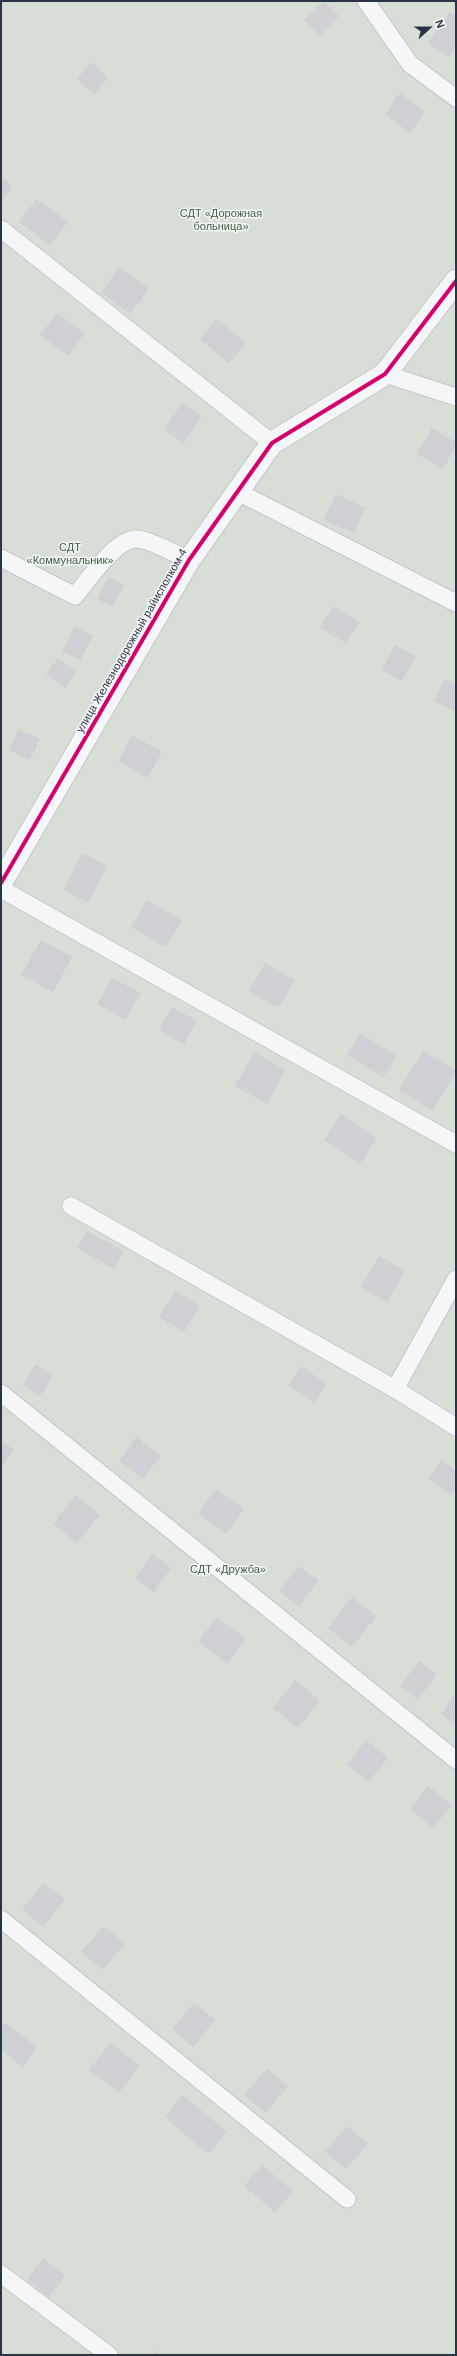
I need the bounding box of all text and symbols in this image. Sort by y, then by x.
north arrow [409,8,449,48]
text: N [433,18,447,30]
park label: СДТ «Дорожная больница» [180,207,262,233]
park label: СДТ «Коммунальник» [27,541,113,567]
street label: улица Железнодорожный райисполком-4 [74,547,190,735]
park label: СДТ «Дружба» [190,1563,266,1577]

